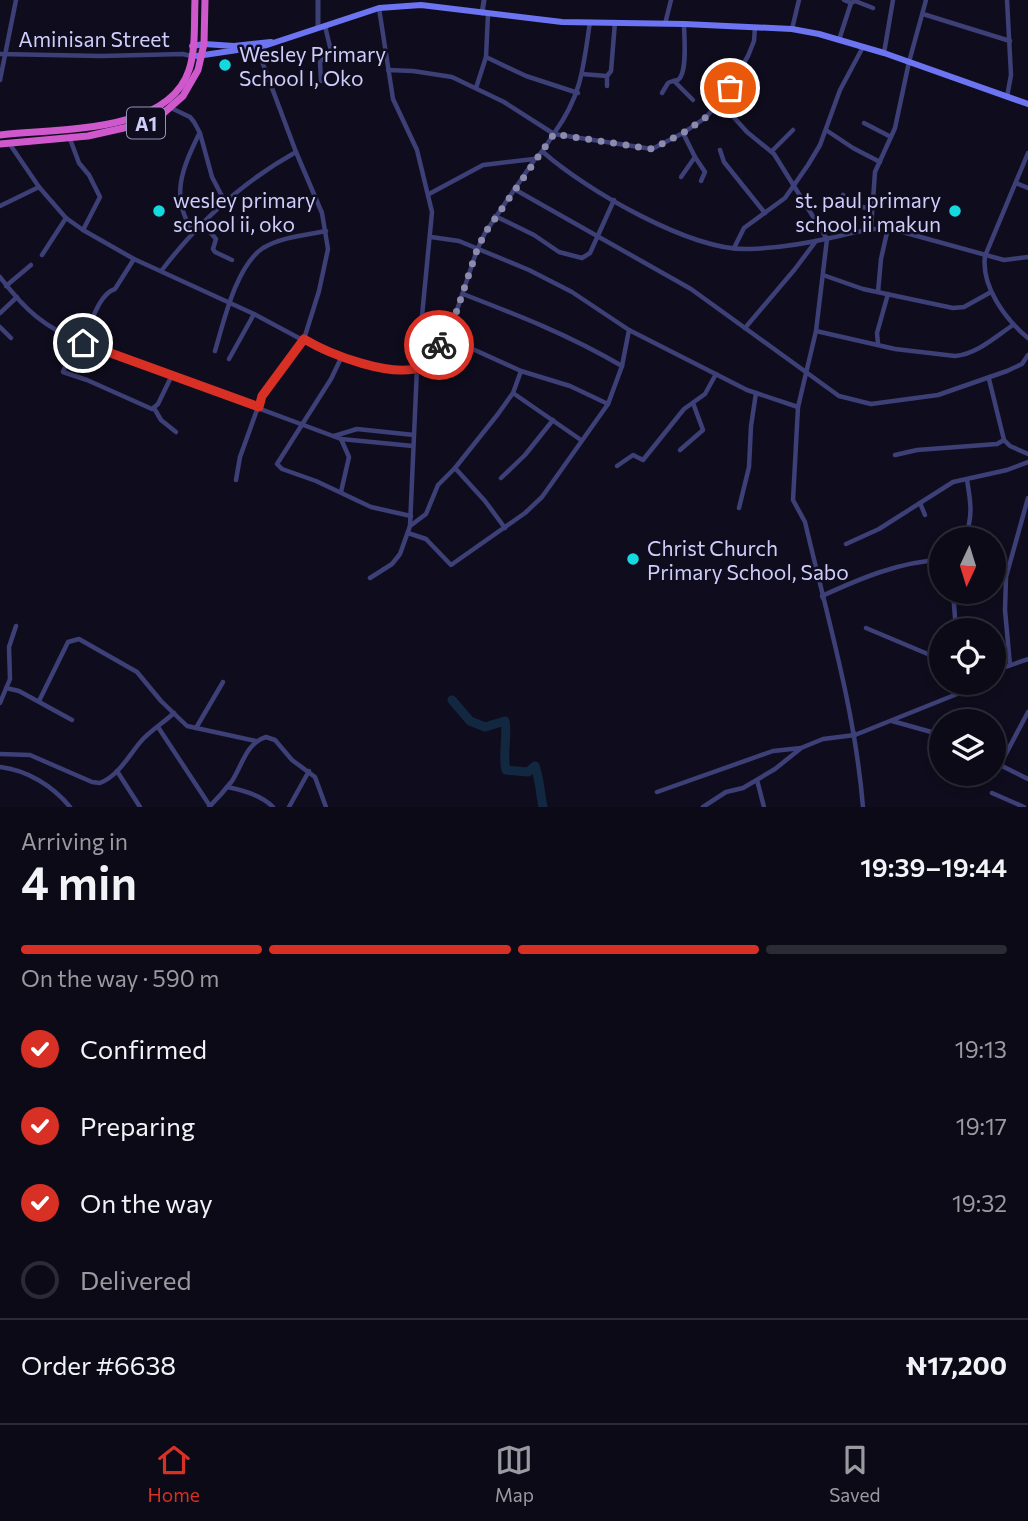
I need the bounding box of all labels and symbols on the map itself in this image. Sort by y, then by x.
street label: Aminisan Street [18,26,170,51]
place label: Wesley Primary School I, Oko [239,41,386,90]
marker: Wesley Primary School I, Oko [217,57,233,73]
pin [700,58,760,118]
road number: A1 [127,108,165,139]
place label: wesley primary school ii, oko [173,187,316,236]
place label: st. paul primary school ii makun [795,187,941,236]
marker: wesley primary school ii, oko [151,203,167,219]
marker: st. paul primary school ii makun [947,203,963,219]
courier [404,310,474,380]
pin [53,313,113,373]
north arrow [929,527,1006,604]
place label: Christ Church Primary School, Sabo [647,535,849,584]
marker: Christ Church Primary School, Sabo [625,551,641,567]

